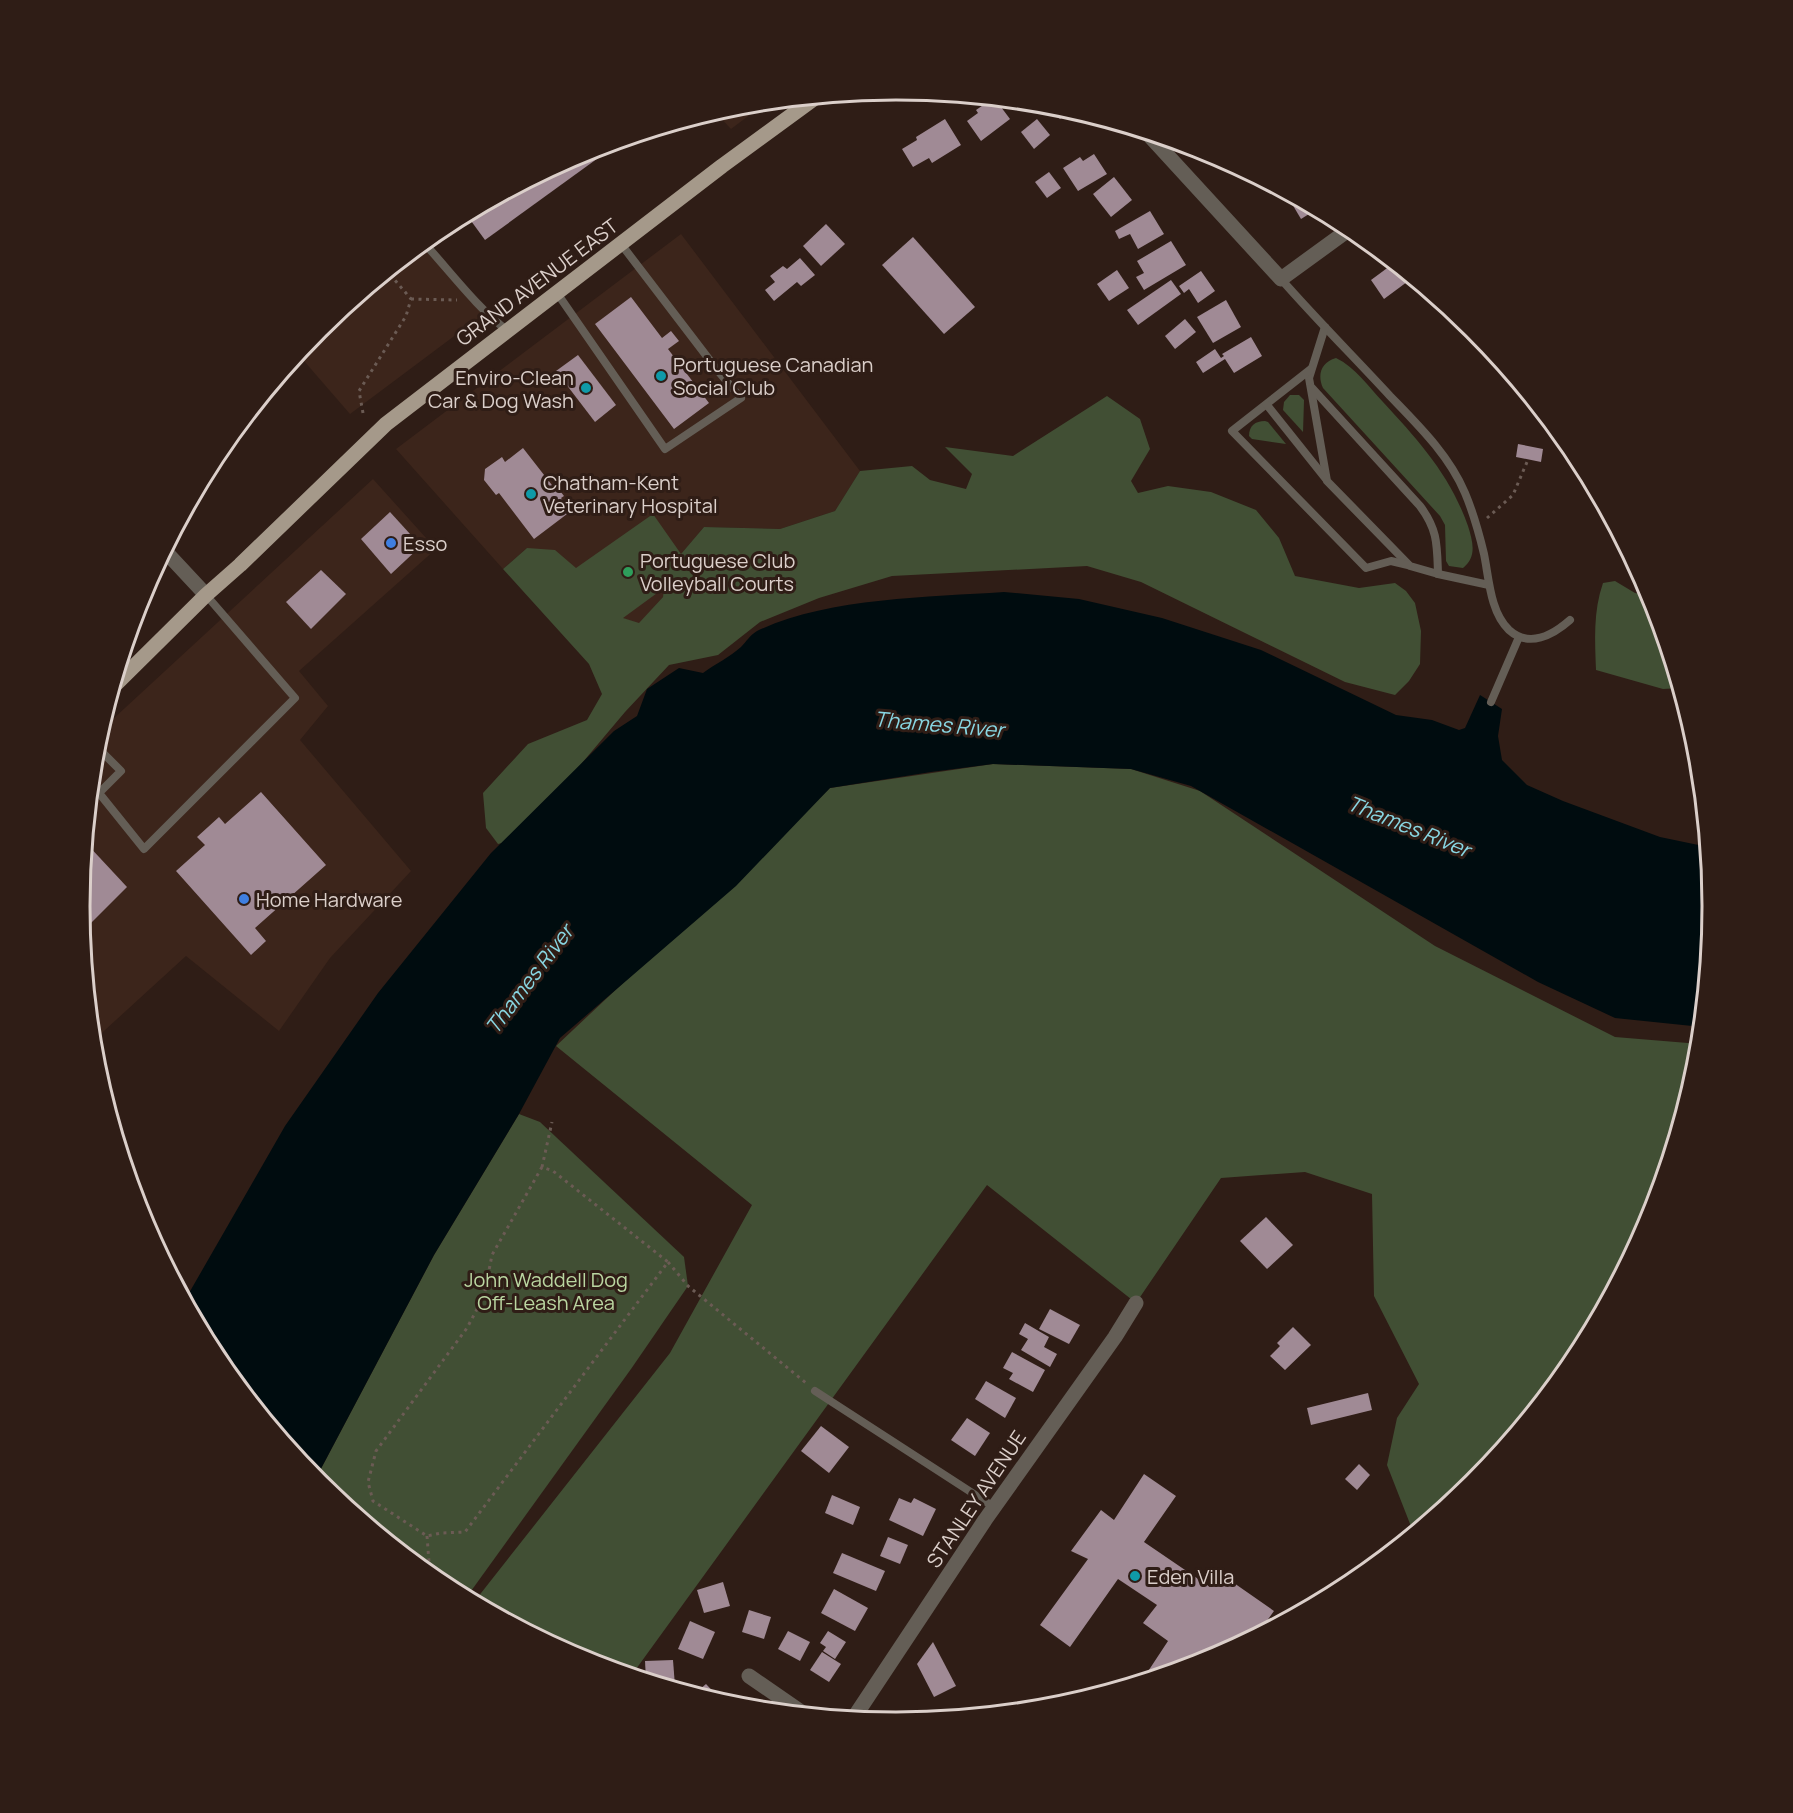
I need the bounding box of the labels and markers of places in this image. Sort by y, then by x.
place label: Portuguese Canadian Social Club [673,351,873,401]
place label: Enviro-Clean Car & Dog Wash [428,364,574,414]
marker: Portuguese Canadian Social Club [654,369,668,383]
marker: Enviro-Clean Car & Dog Wash [579,381,593,395]
place label: Chatham-Kent Veterinary Hospital [543,469,718,519]
marker: Chatham-Kent Veterinary Hospital [524,487,538,501]
place label: Esso [403,530,447,557]
marker: Esso [384,536,398,550]
place label: Portuguese Club Volleyball Courts [640,547,795,597]
marker: Portuguese Club Volleyball Courts [621,565,635,579]
place label: Home Hardware [256,886,402,913]
marker: Home Hardware [237,892,251,906]
place label: Eden Villa [1147,1563,1234,1590]
marker: Eden Villa [1128,1569,1142,1583]

